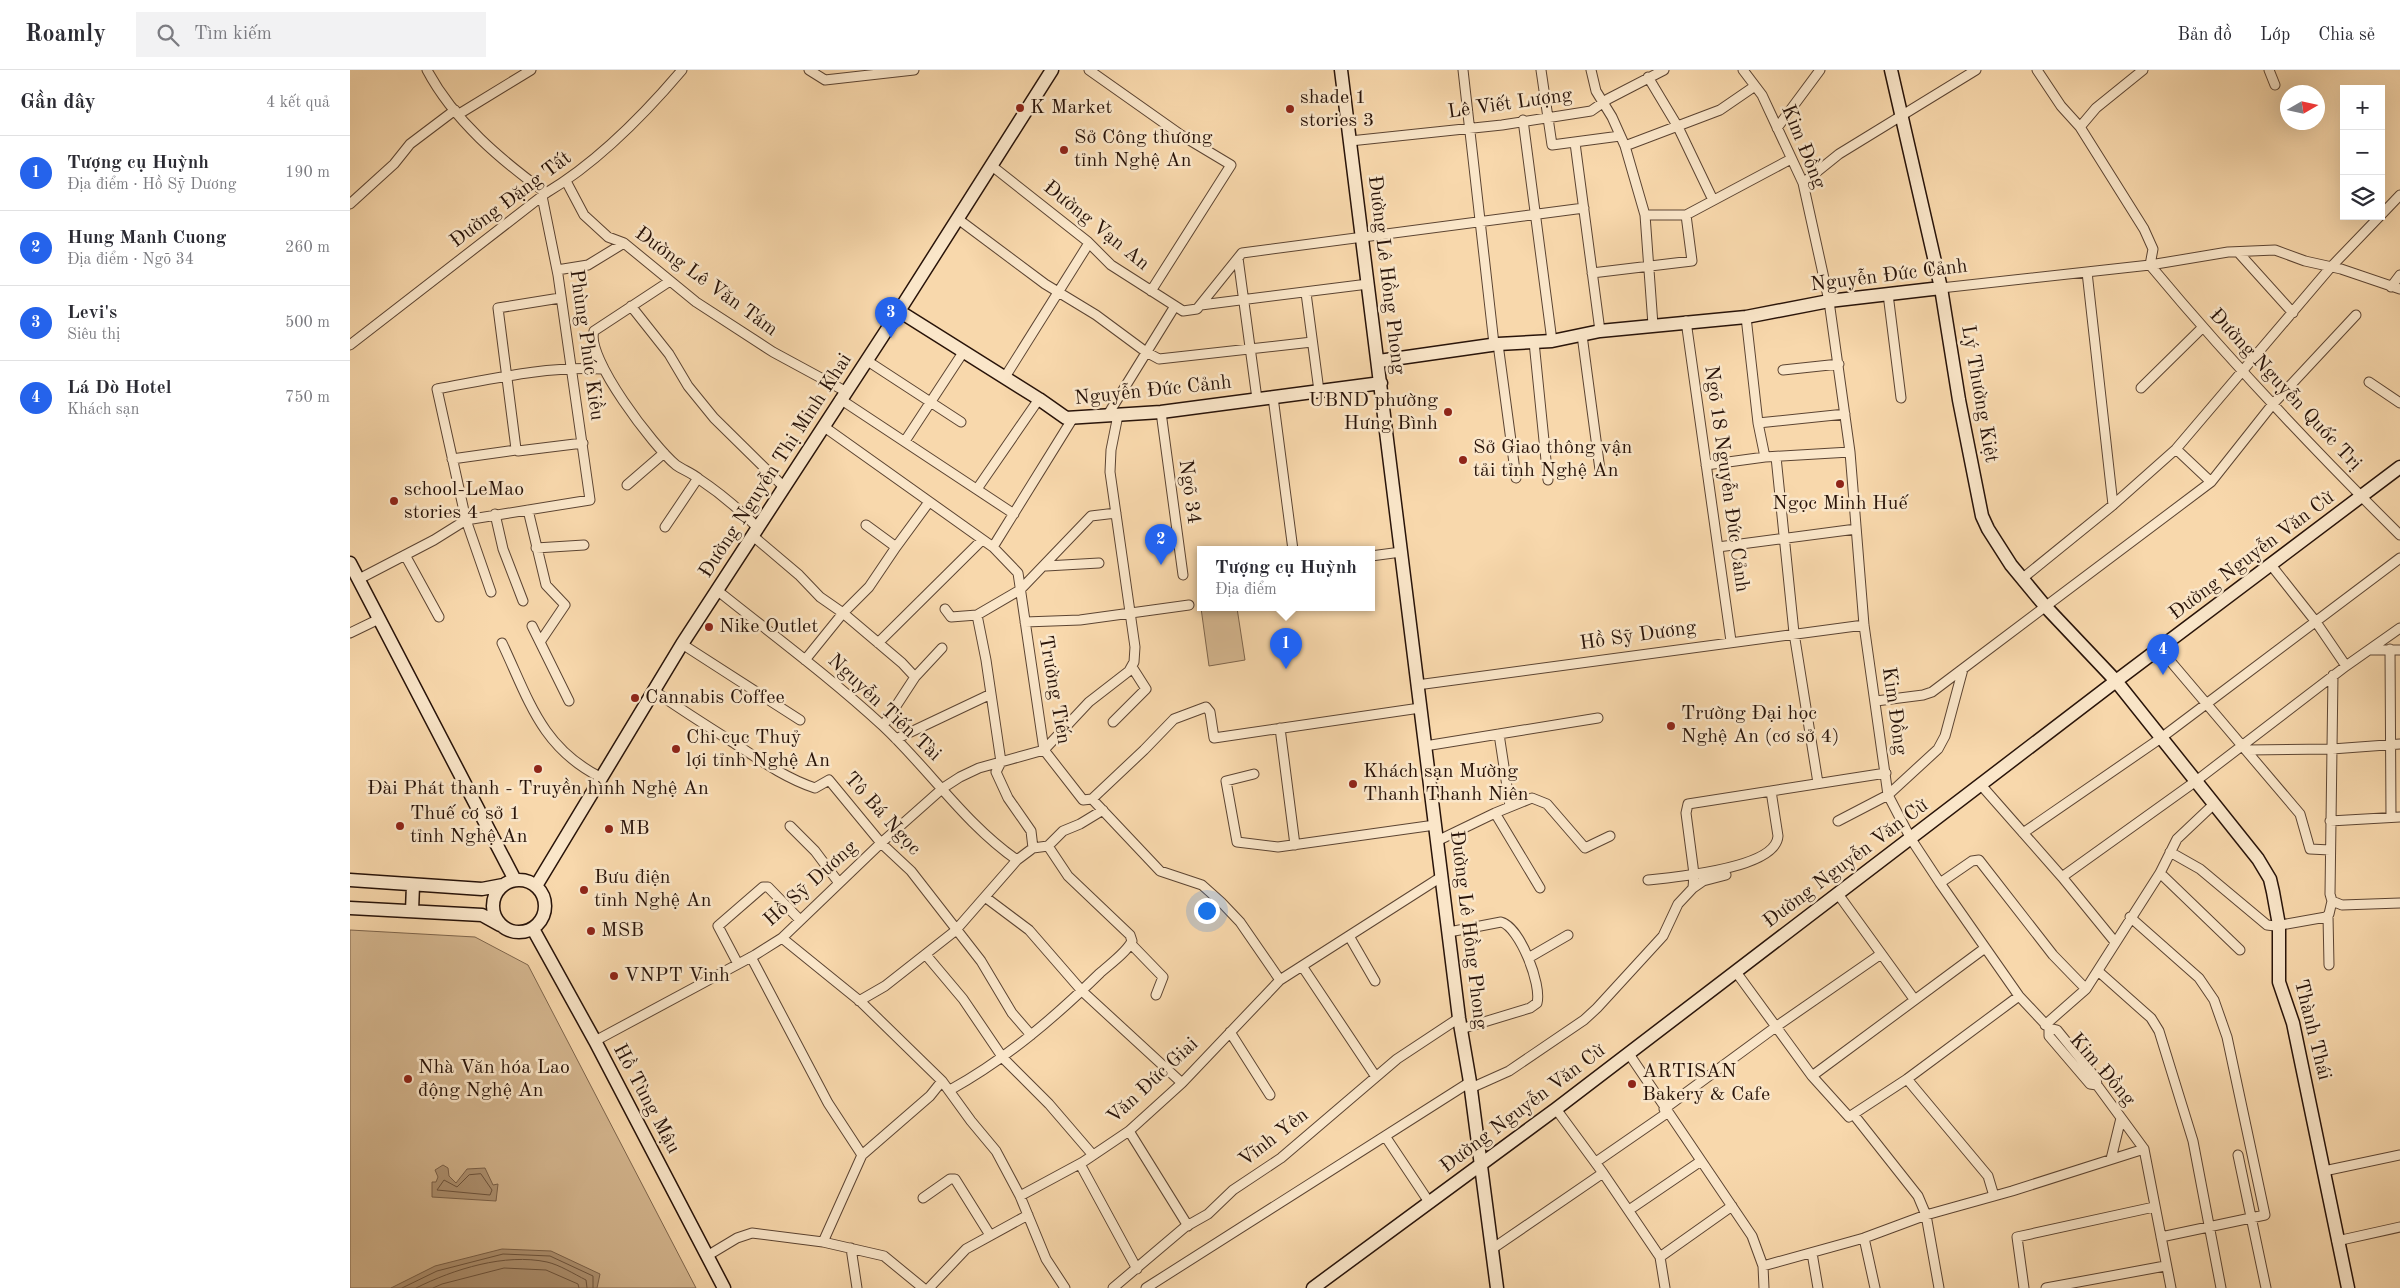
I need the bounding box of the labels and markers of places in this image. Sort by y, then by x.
place label: shade 1 stories 3 [1300,88,1374,131]
place label: K Market [1030,98,1112,118]
marker: K Market [1014,102,1026,114]
marker: shade 1 stories 3 [1284,103,1296,115]
place label: Sở Công thương tỉnh Nghệ An [1074,128,1213,171]
marker: Sở Công thương tỉnh Nghệ An [1058,144,1070,156]
pin: 3 [875,297,907,338]
place label: UBND phường Hưng Bình [1309,391,1438,434]
marker: UBND phường Hưng Bình [1442,406,1454,418]
place label: Sở Giao thông vận tải tỉnh Nghệ An [1473,438,1633,481]
marker: Sở Giao thông vận tải tỉnh Nghệ An [1457,454,1469,466]
marker: Ngọc Minh Huế [1834,478,1846,490]
place label: school-LeMao stories 4 [404,480,524,523]
place label: Ngọc Minh Huế [1772,494,1910,514]
marker: school-LeMao stories 4 [388,495,400,507]
pin: 2 [1145,524,1177,565]
place label: Nike Outlet [719,617,818,637]
marker: Nike Outlet [703,621,715,633]
pin: 1 [1270,628,1302,669]
pin: 4 [2147,634,2179,675]
place label: Cannabis Coffee [645,688,785,708]
marker: Cannabis Coffee [629,692,641,704]
place label: Trường Đại học Nghệ An (cơ sở 4) [1681,704,1839,747]
marker: Trường Đại học Nghệ An (cơ sở 4) [1665,720,1677,732]
place label: Chi cục Thuỷ lợi tỉnh Nghệ An [686,728,830,771]
marker: Chi cục Thuỷ lợi tỉnh Nghệ An [670,743,682,755]
place label: Khách sạn Mường Thanh Thanh Niên [1363,762,1529,805]
marker: Đài Phát thanh - Truyền hình Nghệ An [532,763,544,775]
place label: Đài Phát thanh - Truyền hình Nghệ An [367,777,709,799]
marker: Khách sạn Mường Thanh Thanh Niên [1347,778,1359,790]
place label: Thuế cơ sở 1 tỉnh Nghệ An [410,804,528,847]
place label: MB [619,819,650,839]
marker: Thuế cơ sở 1 tỉnh Nghệ An [394,820,406,832]
marker: MB [603,823,615,835]
place label: Bưu điện tỉnh Nghệ An [594,868,712,911]
marker: Bưu điện tỉnh Nghệ An [578,884,590,896]
place label: MSB [601,921,644,941]
marker: MSB [585,925,597,937]
place label: VNPT Vinh [624,966,730,986]
marker: VNPT Vinh [608,970,620,982]
place label: Nhà Văn hóa Lao động Nghệ An [418,1058,570,1101]
place label: ARTISAN Bakery & Cafe [1642,1062,1770,1105]
marker: Nhà Văn hóa Lao động Nghệ An [402,1073,414,1085]
marker: ARTISAN Bakery & Cafe [1626,1078,1638,1090]

